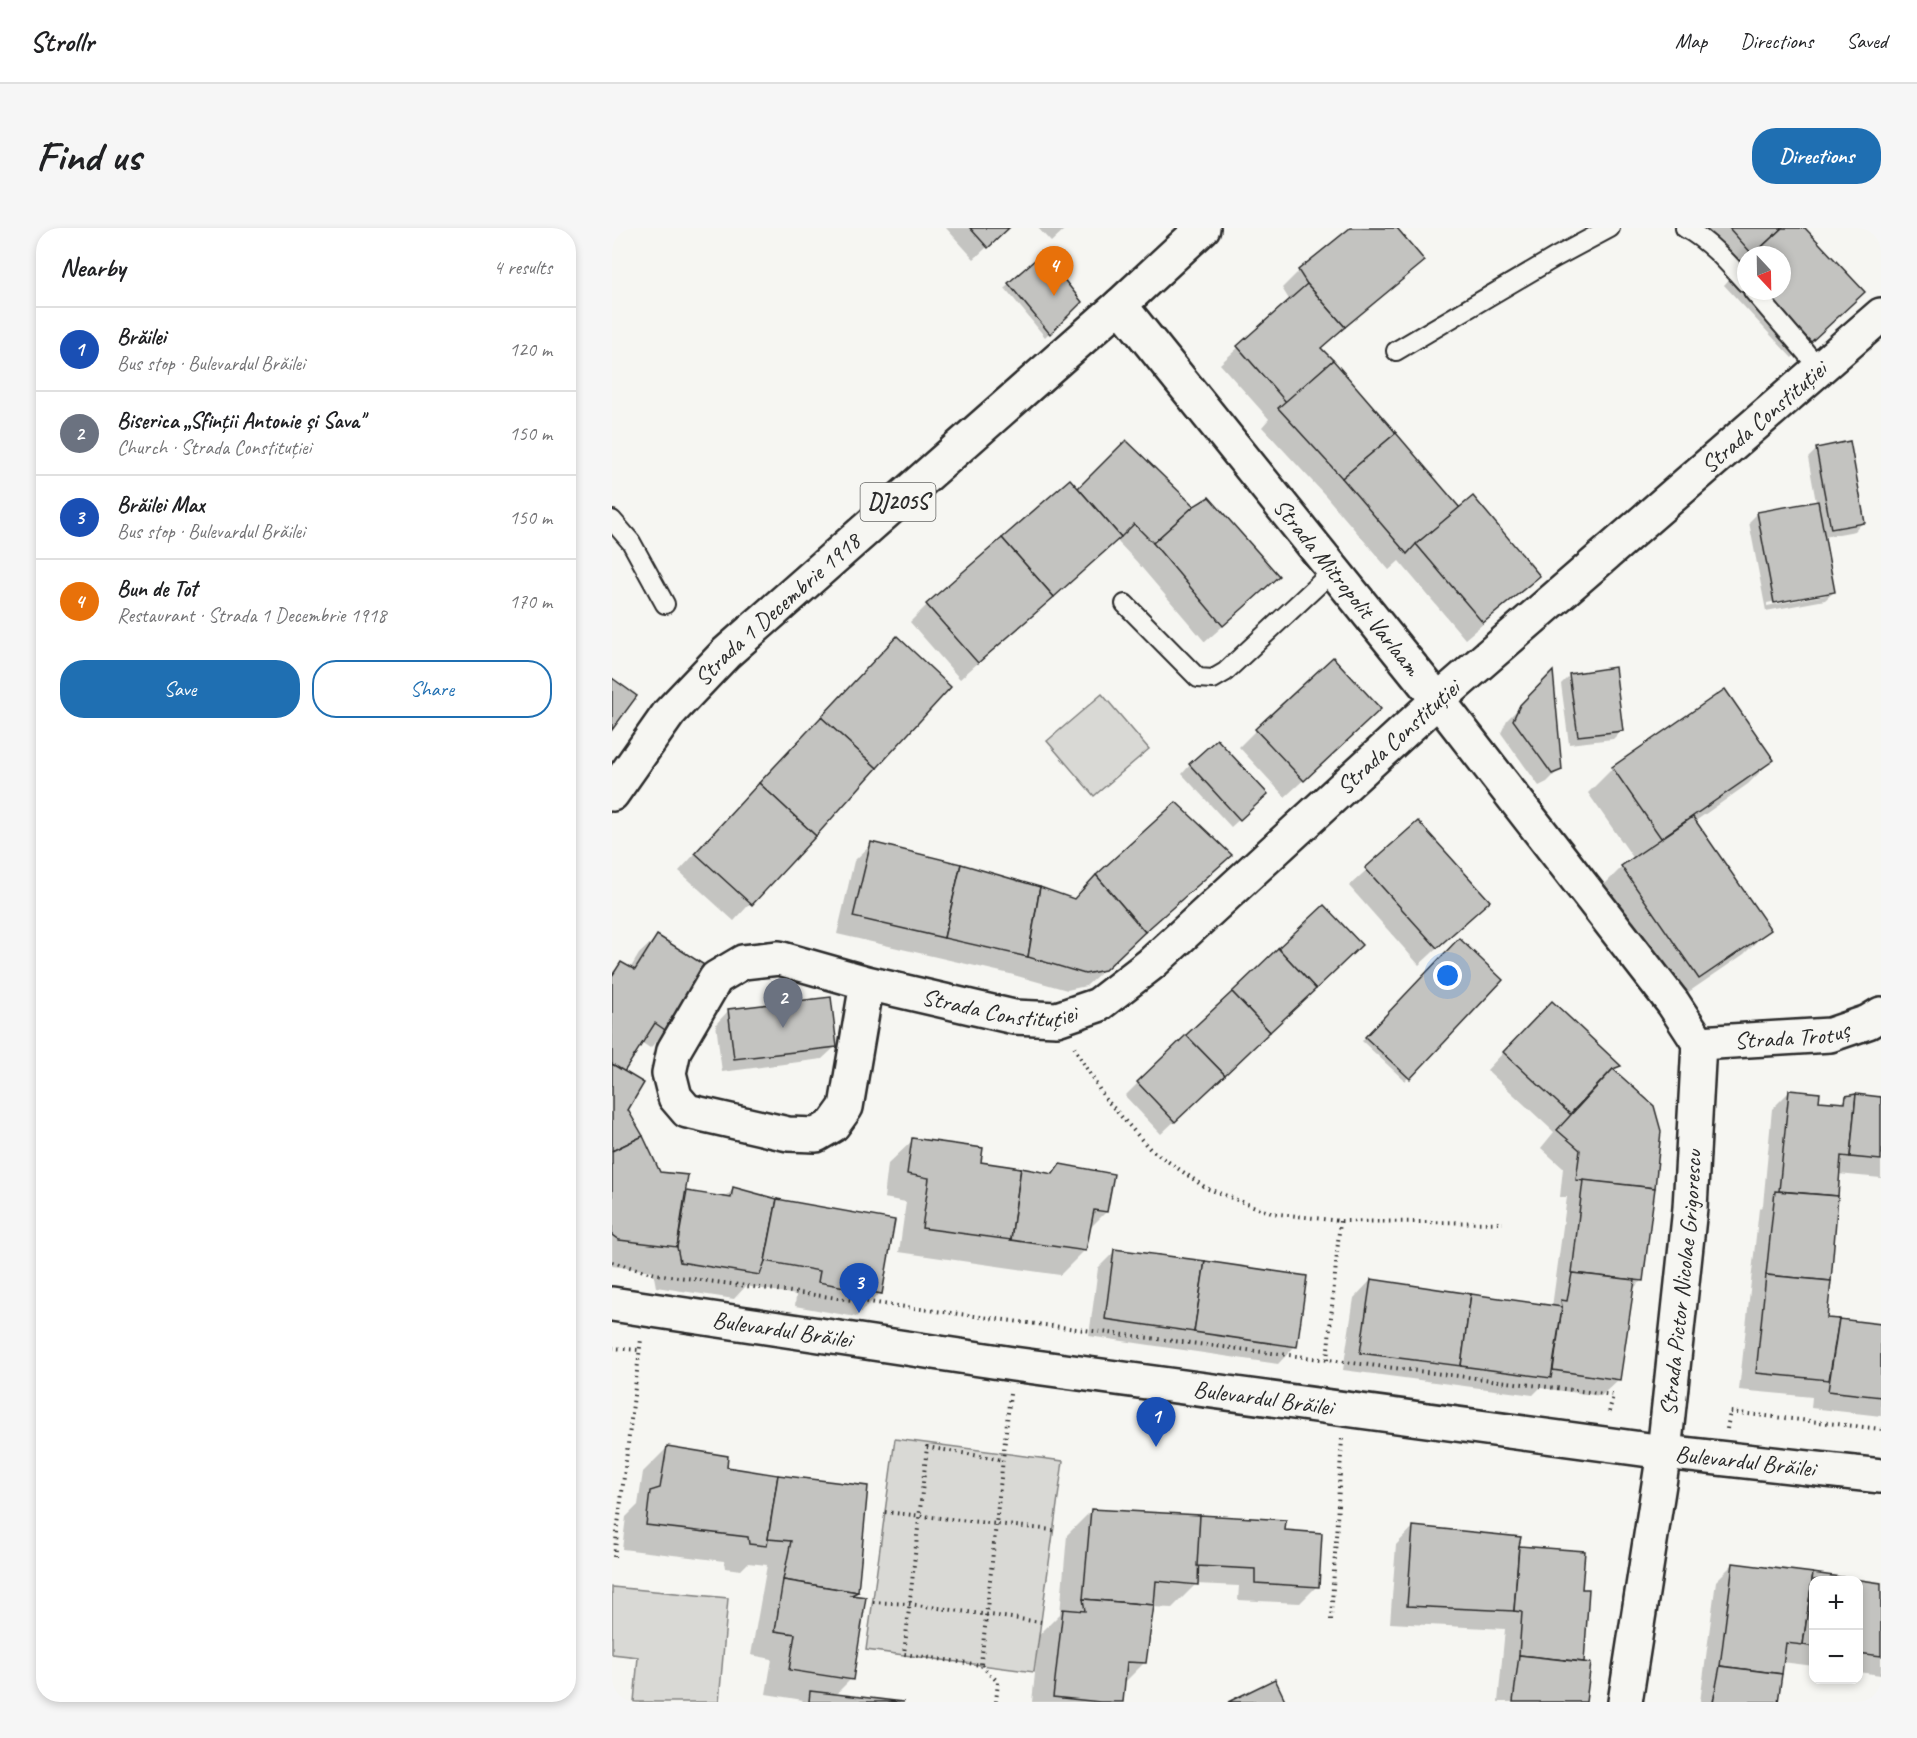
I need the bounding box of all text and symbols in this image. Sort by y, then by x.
text: Strollr [30,24,94,59]
text: Map [1675,28,1707,54]
text: Directions [1740,28,1813,54]
text: Saved [1846,28,1887,54]
button: Directions [1752,128,1881,184]
text: Find us [36,130,141,183]
north arrow [1737,246,1791,300]
pin: 4 [1034,247,1074,296]
text: Nearby [60,251,125,284]
text: 4 results [493,255,552,280]
text: Brăilei [117,323,166,351]
text: 1 [75,337,84,362]
text: 120 m [509,337,552,362]
text: Bus stop · Bulevardul Brăilei [117,351,305,376]
street label: Strada Constituției [1694,352,1835,480]
text: Biserica „Sfinții Antonie și Sava" [117,407,364,435]
text: 2 [75,421,84,446]
text: 150 m [509,421,552,446]
text: Church · Strada Constituției [117,435,311,460]
road number: DJ205S [860,483,936,521]
text: Brăilei Max [117,491,205,519]
street label: Strada Mitropolit Varlaam [1267,492,1428,683]
text: 3 [75,505,84,530]
text: 150 m [509,505,552,530]
text: Bus stop · Bulevardul Brăilei [117,519,305,544]
street label: Strada 1 Decembrie 1918 [688,525,868,692]
text: Bun de Tot [117,575,197,603]
text: 4 [75,589,84,614]
text: 170 m [509,589,552,614]
text: Restaurant · Strada 1 Decembrie 1918 [117,603,386,628]
button: Save [60,660,300,718]
button: Share [312,660,552,718]
street label: Strada Constituției [1330,671,1468,801]
your location [1433,961,1462,990]
pin: 2 [764,978,802,1028]
street label: Strada Constituției [919,981,1084,1034]
street label: Strada Trotuș [1733,1014,1856,1056]
street label: Strada Pictor Nicolae Grigorescu [1653,1147,1708,1417]
pin: 3 [840,1264,878,1313]
street label: Bulevardul Brăilei [710,1304,857,1355]
street label: Bulevardul Brăilei [1192,1374,1338,1423]
pin: 1 [1136,1398,1176,1447]
street label: Bulevardul Brăilei [1674,1438,1820,1484]
map controls [1809,1576,1863,1684]
button: + [1809,1576,1863,1630]
button: − [1809,1630,1863,1684]

